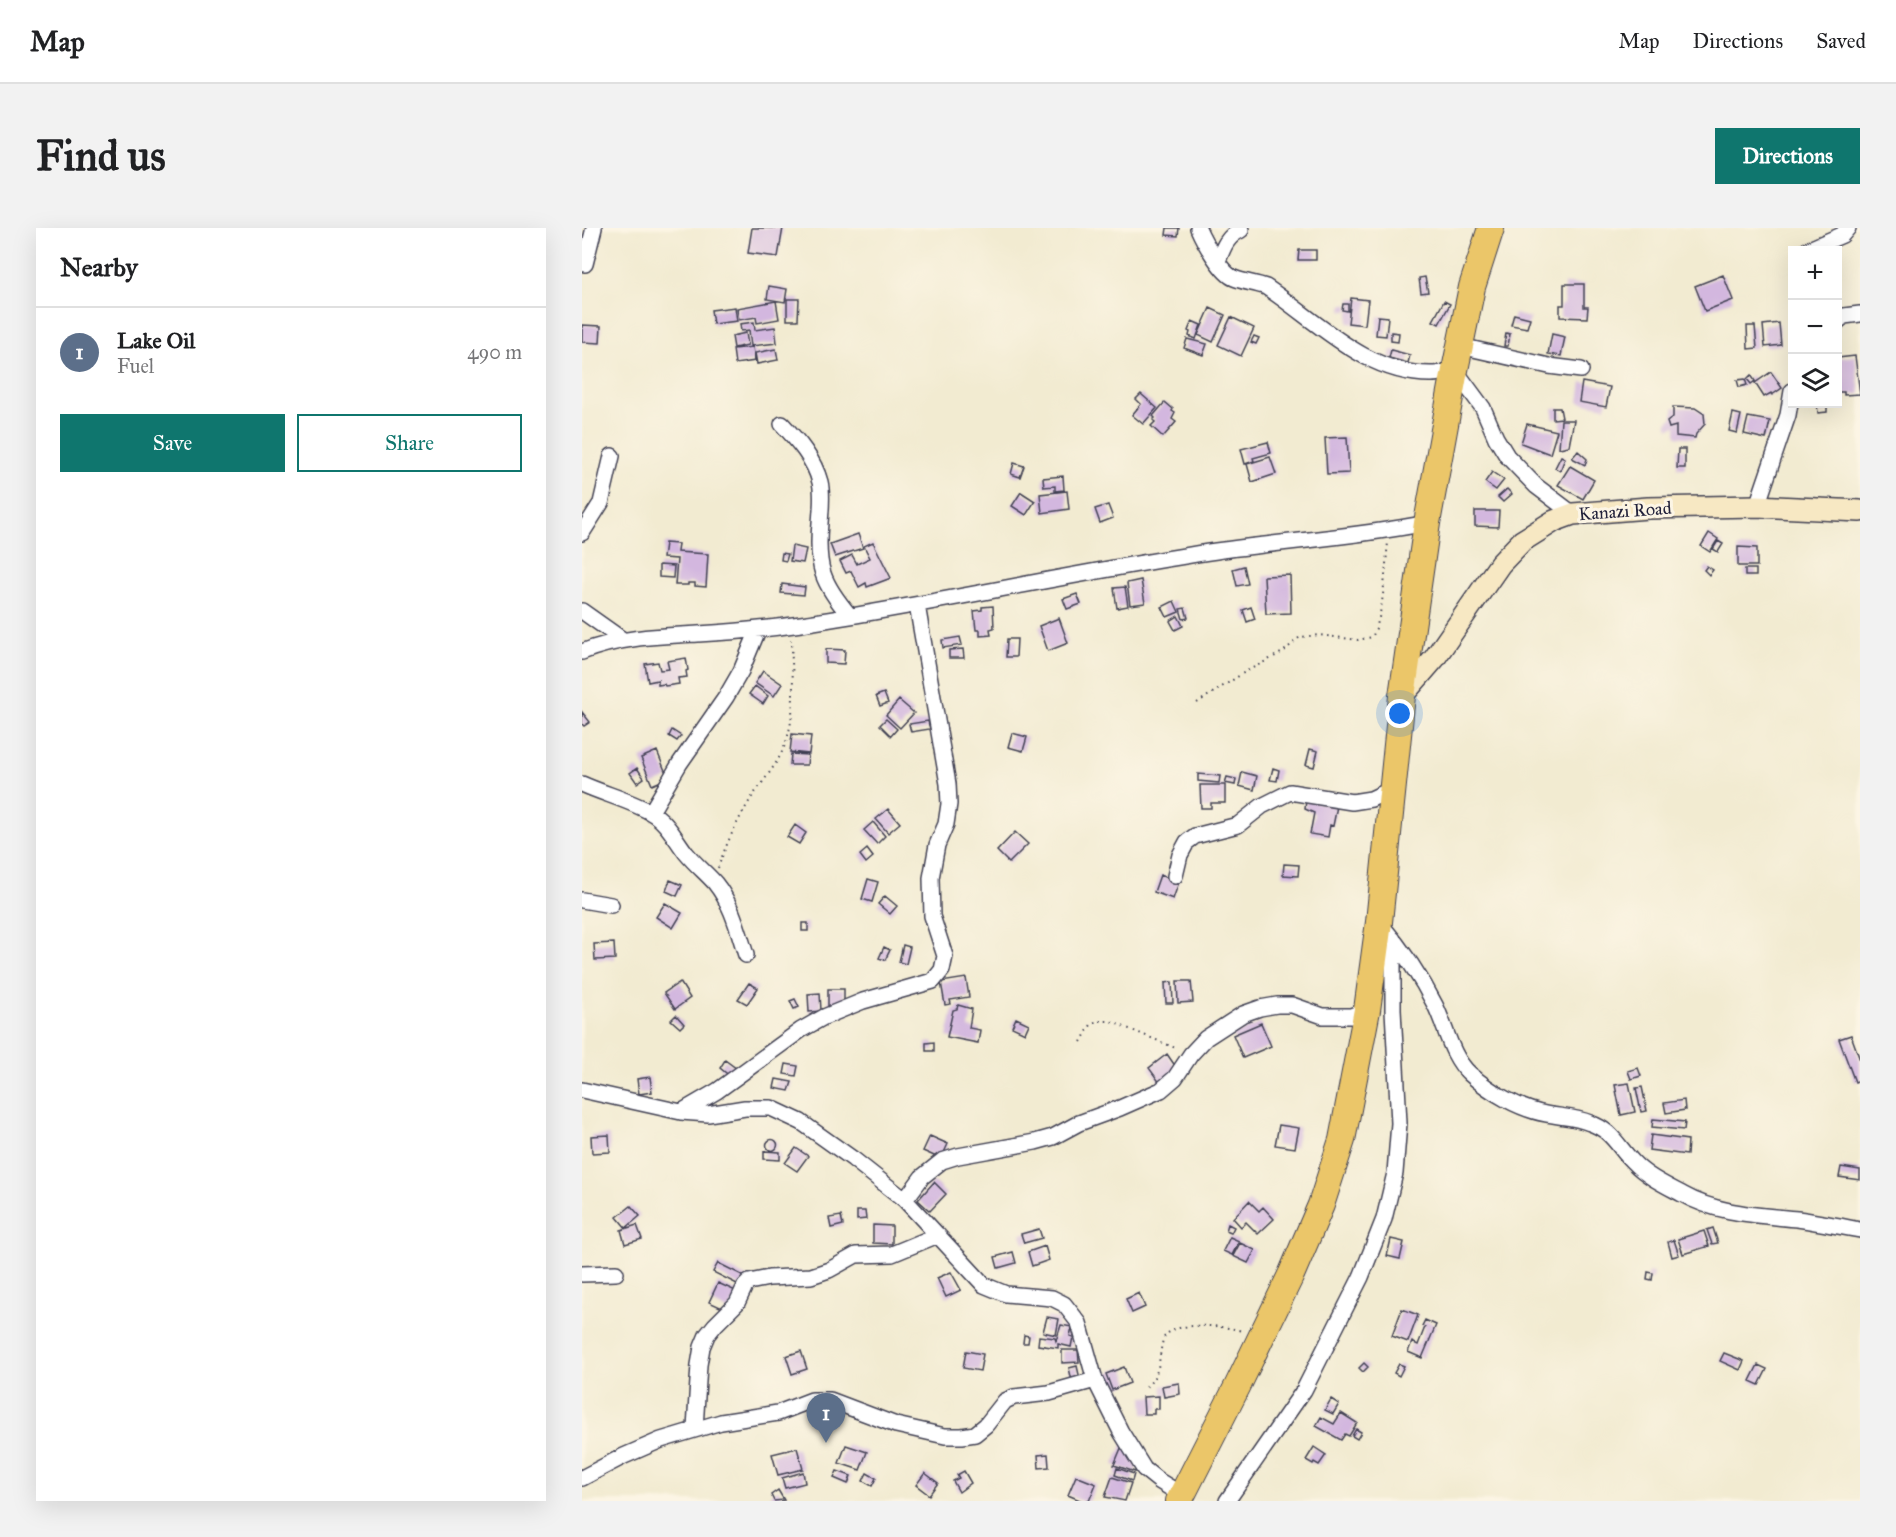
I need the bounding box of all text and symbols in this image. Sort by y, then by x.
text: Map [30,24,85,59]
text: Map [1619,28,1660,54]
text: Directions [1693,28,1783,54]
text: Saved [1816,28,1866,54]
button: Directions [1715,128,1860,184]
text: Find us [36,130,166,182]
map controls [1788,246,1842,408]
button: + [1788,246,1842,300]
text: Nearby [60,251,138,283]
button: − [1788,300,1842,354]
text: Lake Oil [117,327,195,354]
text: 1 [76,340,83,364]
text: 490 m [467,340,522,364]
text: Fuel [117,354,154,378]
button: layers [1788,354,1842,408]
button: Save [60,414,285,472]
button: Share [297,414,522,472]
street label: Kanazi Road [1578,497,1672,525]
your location [1385,699,1414,728]
pin: 1 [806,1394,846,1443]

